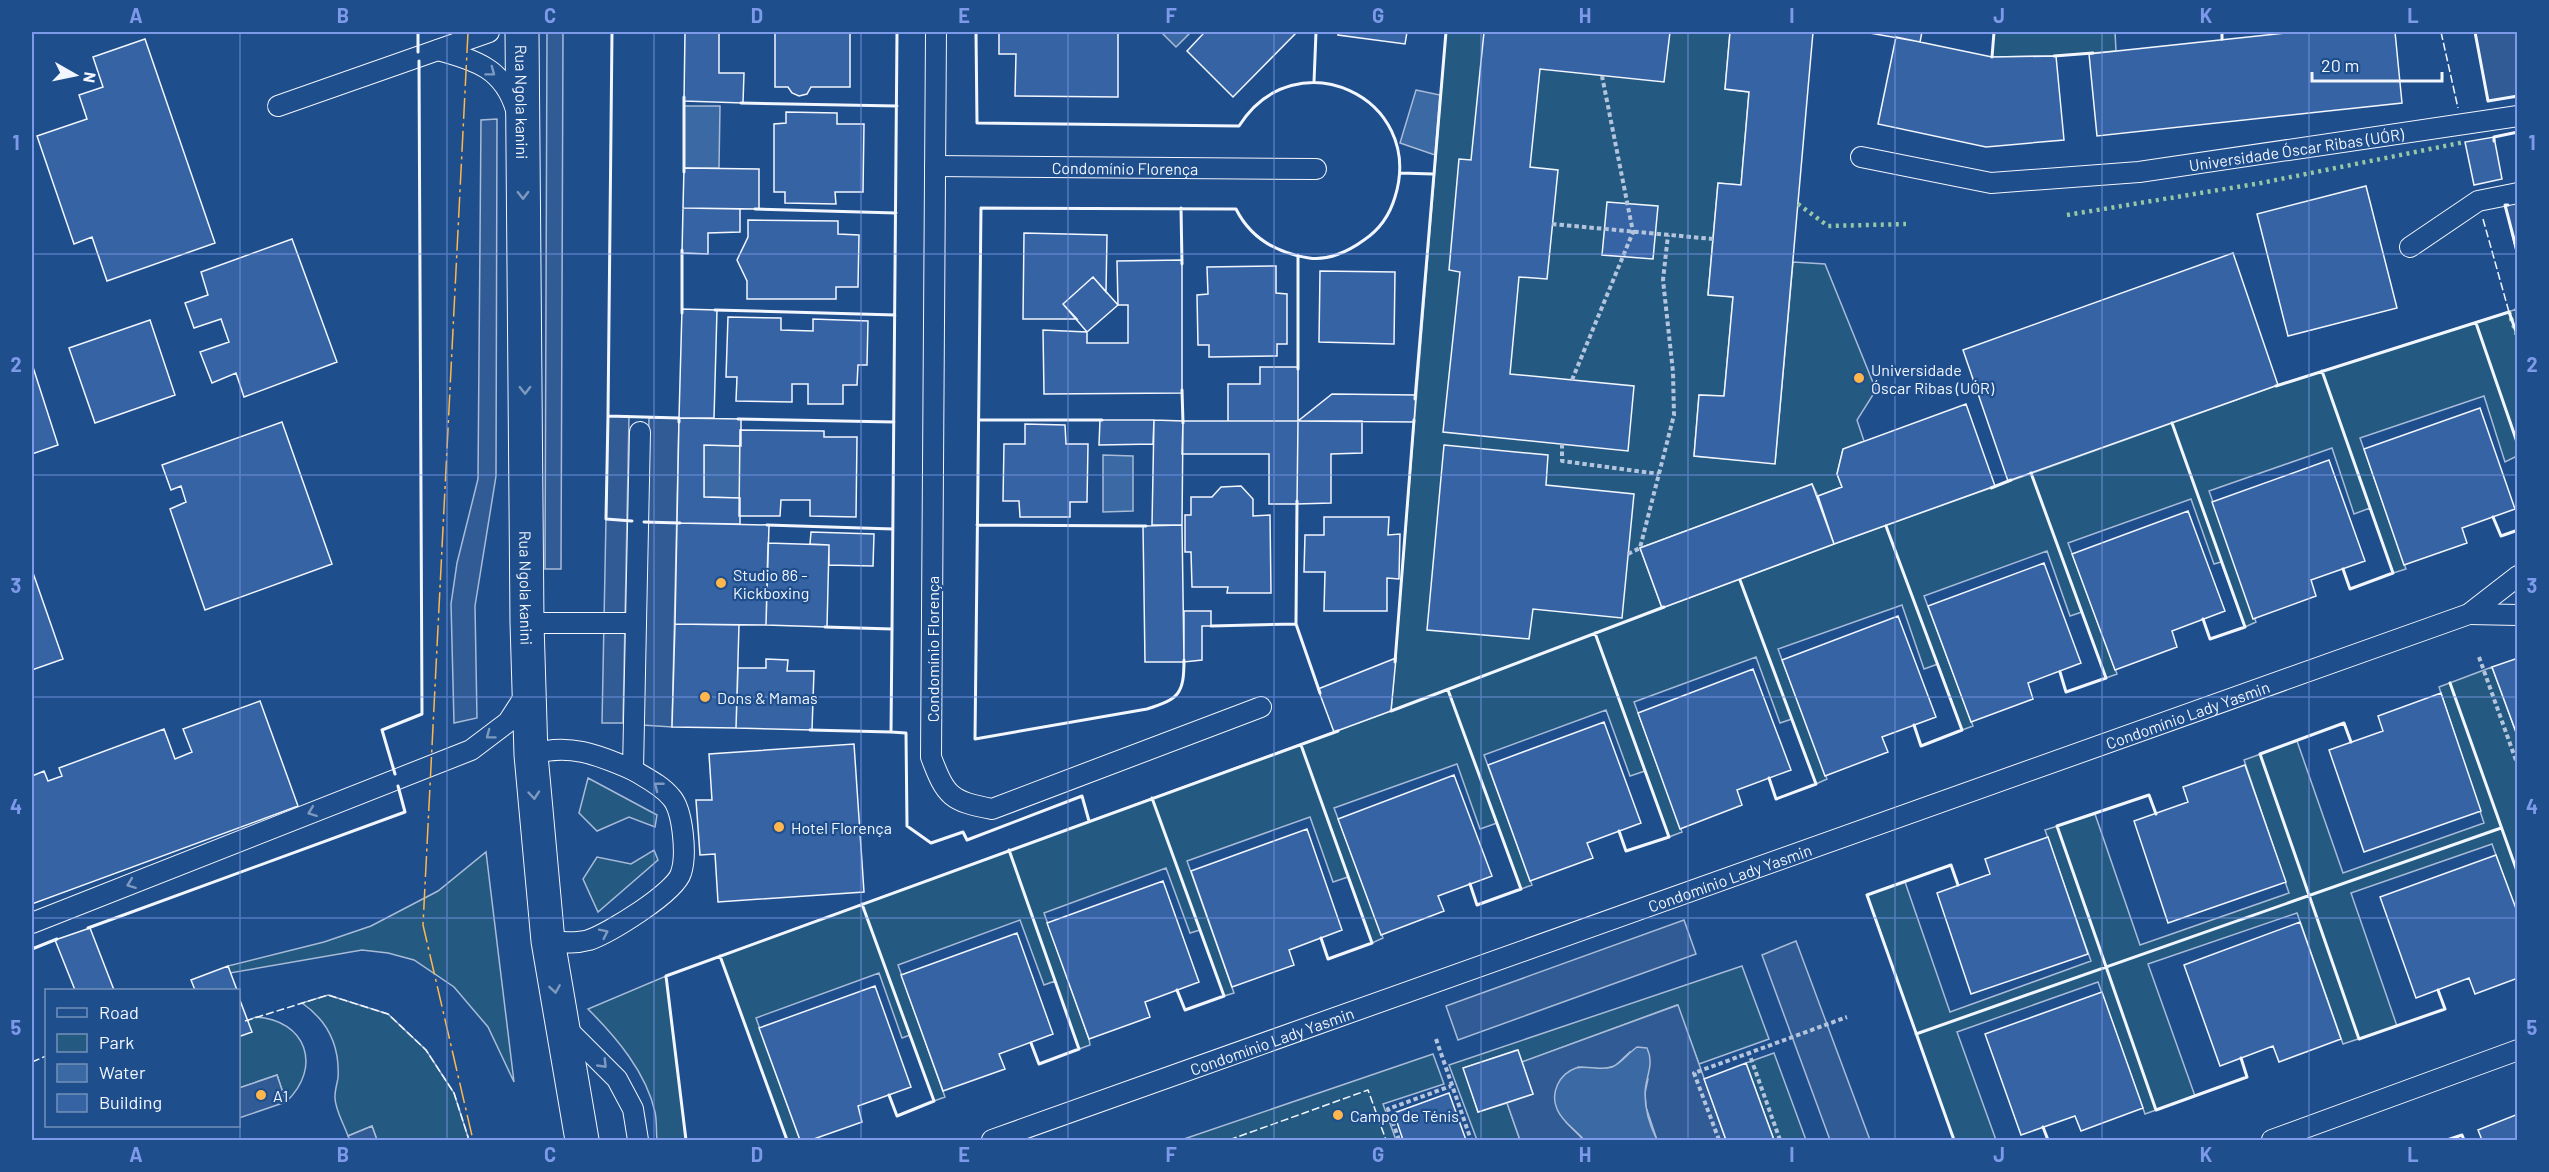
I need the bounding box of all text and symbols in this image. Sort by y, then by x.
text: A [129,3,143,27]
text: B [337,3,349,27]
text: C [544,3,556,27]
text: D [751,3,763,27]
text: E [958,3,970,27]
text: F [1165,3,1177,27]
text: G [1372,3,1384,27]
text: H [1579,3,1591,27]
text: I [1789,3,1795,27]
text: J [1993,3,2005,27]
text: K [2200,3,2213,27]
text: L [2407,3,2419,27]
north arrow [45,45,105,105]
street label: Rua Ngola kanini [513,45,533,159]
scale bar [2312,45,2442,83]
text: 20 m [2321,54,2359,76]
one-way arrow [484,65,495,76]
text: N [80,71,101,84]
street label: Universidade Óscar Ribas (UÓR) [2188,123,2406,174]
text: 1 [12,130,20,154]
text: 1 [2528,130,2536,154]
street label: Condomínio Florença [1052,157,1198,178]
one-way arrow [517,190,529,199]
text: 2 [10,352,22,376]
text: 2 [2526,352,2538,376]
place label: Universidade Óscar Ribas (UÓR) [1871,360,1995,397]
marker: Universidade Óscar Ribas (UÓR) [1852,371,1866,385]
one-way arrow [519,385,531,394]
street label: Rua Ngola kanini [517,531,537,645]
place label: Studio 86 - Kickboxing [733,565,809,602]
text: 3 [11,573,21,597]
text: 3 [2527,573,2537,597]
marker: Studio 86 - Kickboxing [714,576,728,590]
street label: Condomínio Florença [923,576,942,722]
street label: Condomínio Lady Yasmin [2103,676,2272,752]
place label: Dons & Mamas [717,688,818,707]
marker: Dons & Mamas [698,690,712,704]
one-way arrow [486,728,497,739]
one-way arrow [653,782,664,793]
one-way arrow [527,790,540,799]
text: 4 [10,794,22,818]
text: 4 [2526,794,2538,818]
one-way arrow [307,805,318,817]
place label: Hotel Florença [791,818,892,837]
marker: Hotel Florença [772,820,786,834]
street label: Condomínio Lady Yasmin [1645,839,1814,915]
one-way arrow [126,876,136,889]
one-way arrow [597,928,608,940]
one-way arrow [549,984,561,993]
legend [45,989,240,1127]
text: Road [99,1001,139,1023]
street label: Condomínio Lady Yasmin [1187,1002,1356,1078]
text: 5 [11,1015,22,1039]
text: 5 [2527,1015,2538,1039]
text: Park [99,1031,134,1053]
one-way arrow [595,1057,606,1068]
text: Water [99,1061,146,1083]
place label: A1 [273,1086,288,1105]
marker: A1 [254,1088,268,1102]
text: Building [99,1091,162,1113]
place label: Campo de Ténis [1350,1106,1459,1125]
marker: Campo de Ténis [1331,1108,1345,1122]
text: A [129,1142,143,1166]
text: B [337,1142,349,1166]
text: C [544,1142,556,1166]
text: D [751,1142,763,1166]
text: E [958,1142,970,1166]
text: F [1165,1142,1177,1166]
text: G [1372,1142,1384,1166]
text: H [1579,1142,1591,1166]
text: I [1789,1142,1795,1166]
text: J [1993,1142,2005,1166]
text: K [2200,1142,2213,1166]
text: L [2407,1142,2419,1166]

